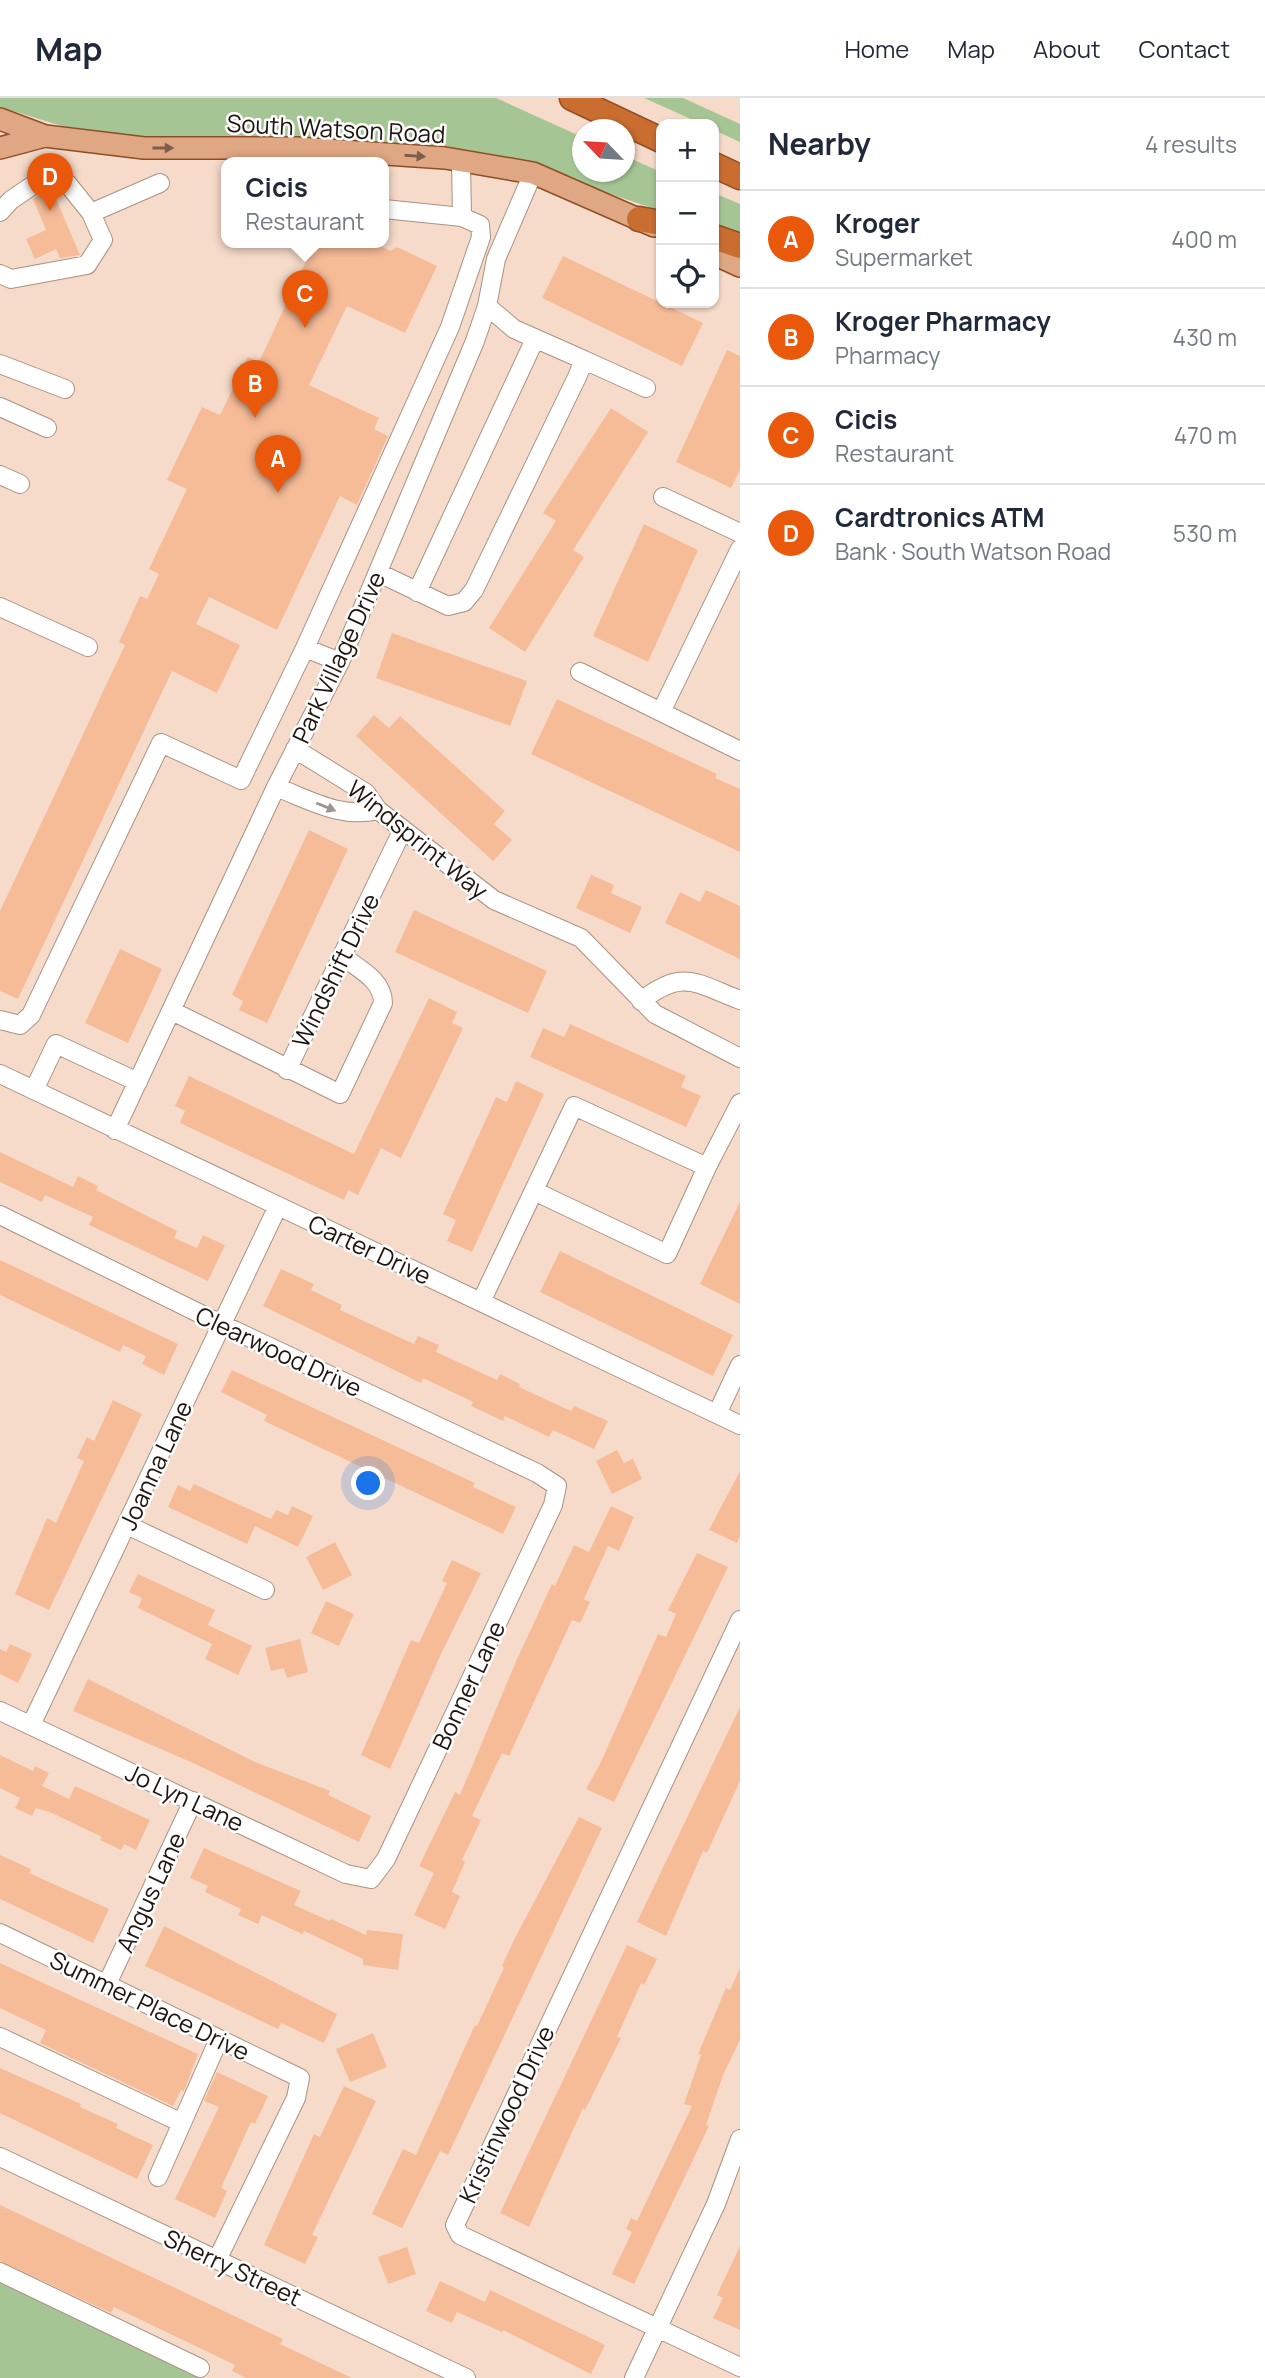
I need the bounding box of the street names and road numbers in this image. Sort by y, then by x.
street label: South Watson Road [226,106,446,150]
street label: Park Village Drive [284,566,392,748]
street label: Windsprint Way [341,772,496,906]
street label: Windshift Drive [283,888,387,1052]
street label: Carter Drive [303,1206,437,1292]
street label: Clearwood Drive [190,1298,368,1404]
street label: Joanna Lane [111,1395,199,1535]
street label: Bonner Lane [424,1615,512,1755]
street label: Jo Lyn Lane [121,1755,249,1839]
street label: Angus Lane [108,1827,192,1957]
street label: Summer Place Drive [45,1942,255,2068]
street label: Kristinwood Drive [450,2020,562,2208]
street label: Sherry Street [159,2221,307,2313]

